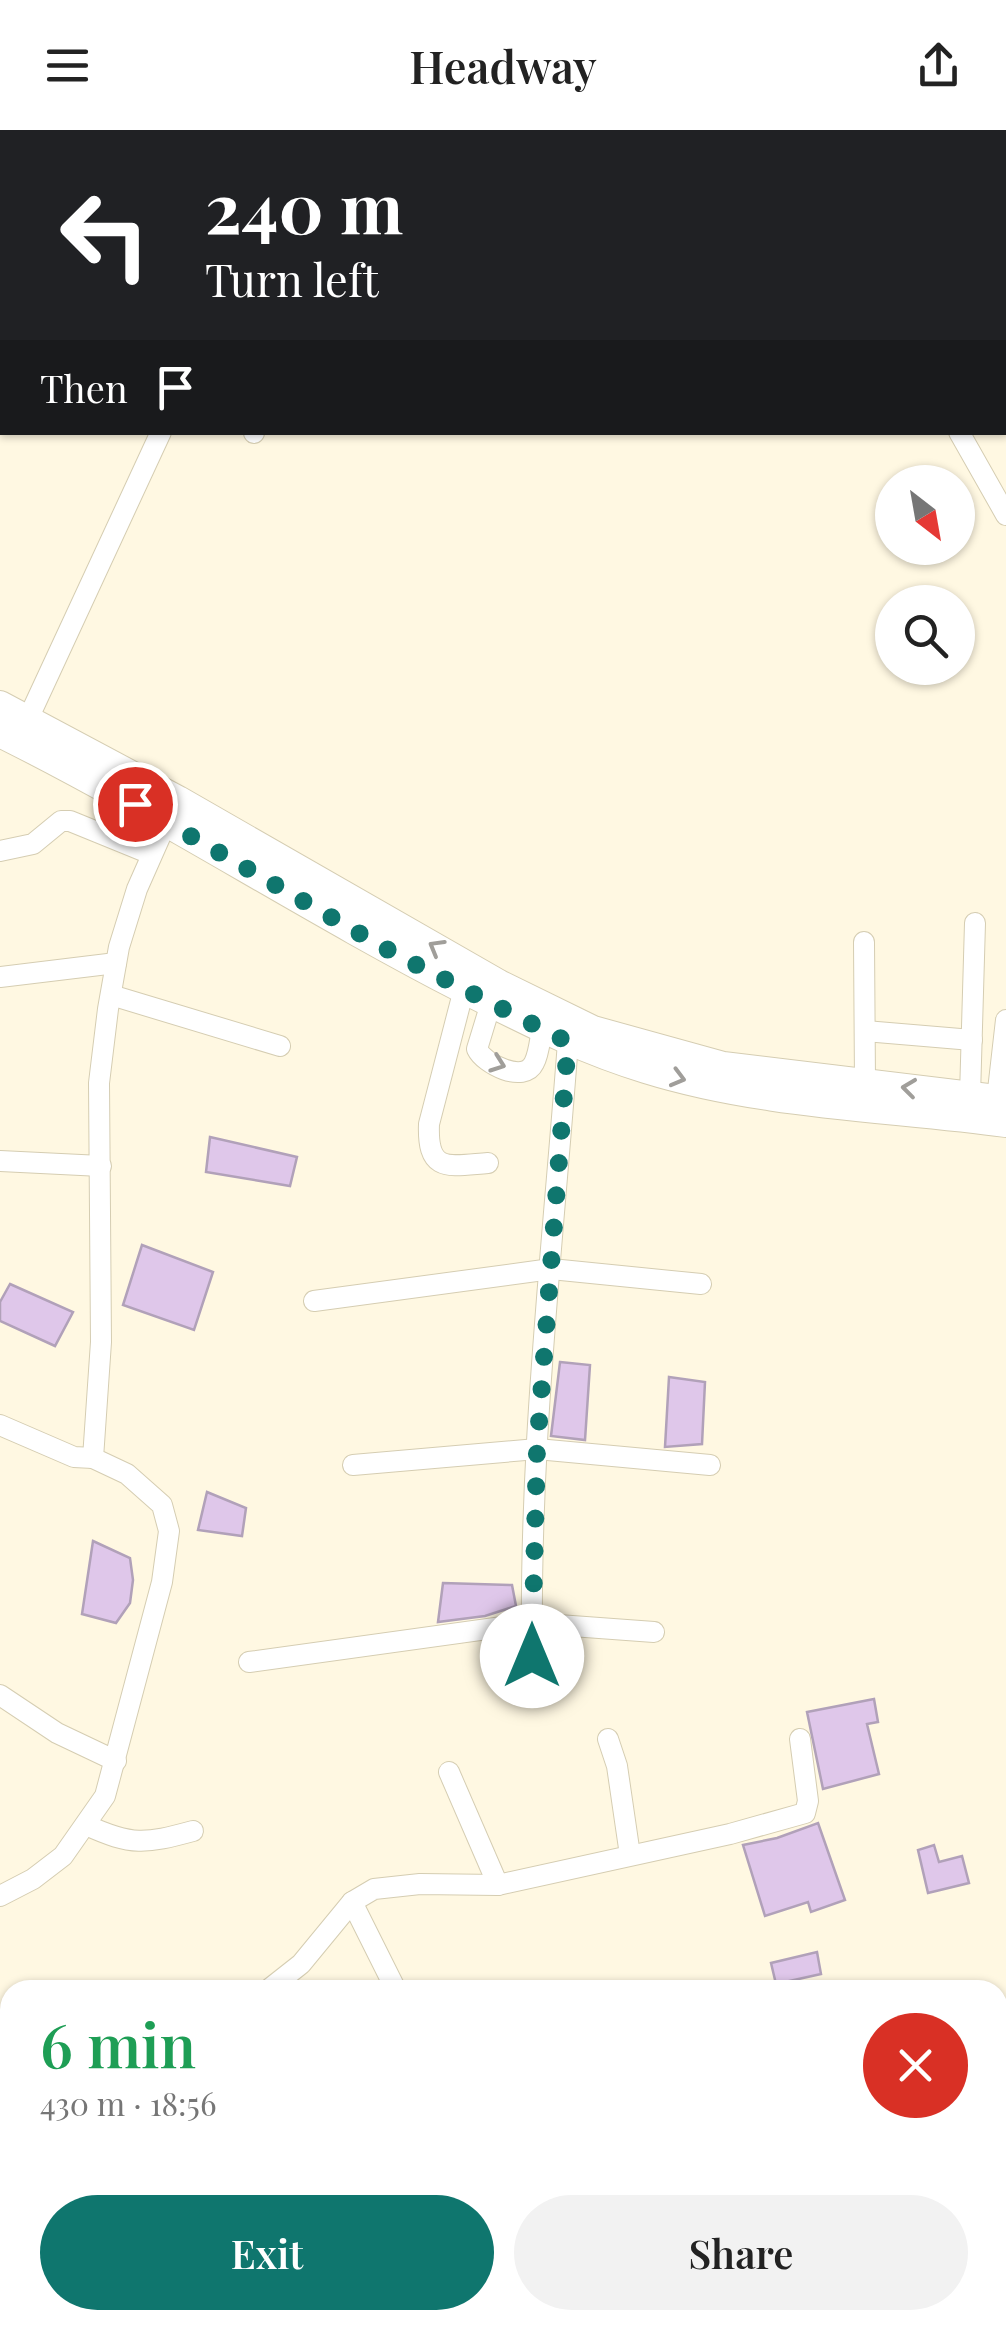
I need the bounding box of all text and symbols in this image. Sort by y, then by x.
text: Headway [409,35,597,95]
icon: menu [40,38,95,93]
icon: share [911,38,966,93]
text: 240 m [205,158,403,252]
icon: left [40,170,170,300]
text: Turn left [205,248,379,308]
icon: arrive [148,360,203,415]
text: Then [40,362,128,413]
north arrow [875,465,975,565]
map controls [875,465,975,685]
button: search [875,585,975,685]
pin [93,762,178,847]
icon: arrive [108,777,163,832]
one-way arrow [429,940,447,960]
one-way arrow [488,1053,506,1073]
one-way arrow [669,1066,686,1087]
one-way arrow [901,1078,917,1099]
position arrow [480,1604,584,1708]
text: 6 min [40,2003,196,2083]
button: close [863,2013,968,2118]
text: 430 m · 18:56 [40,2081,216,2124]
button: Exit [40,2195,494,2310]
button: Share [514,2195,968,2310]

